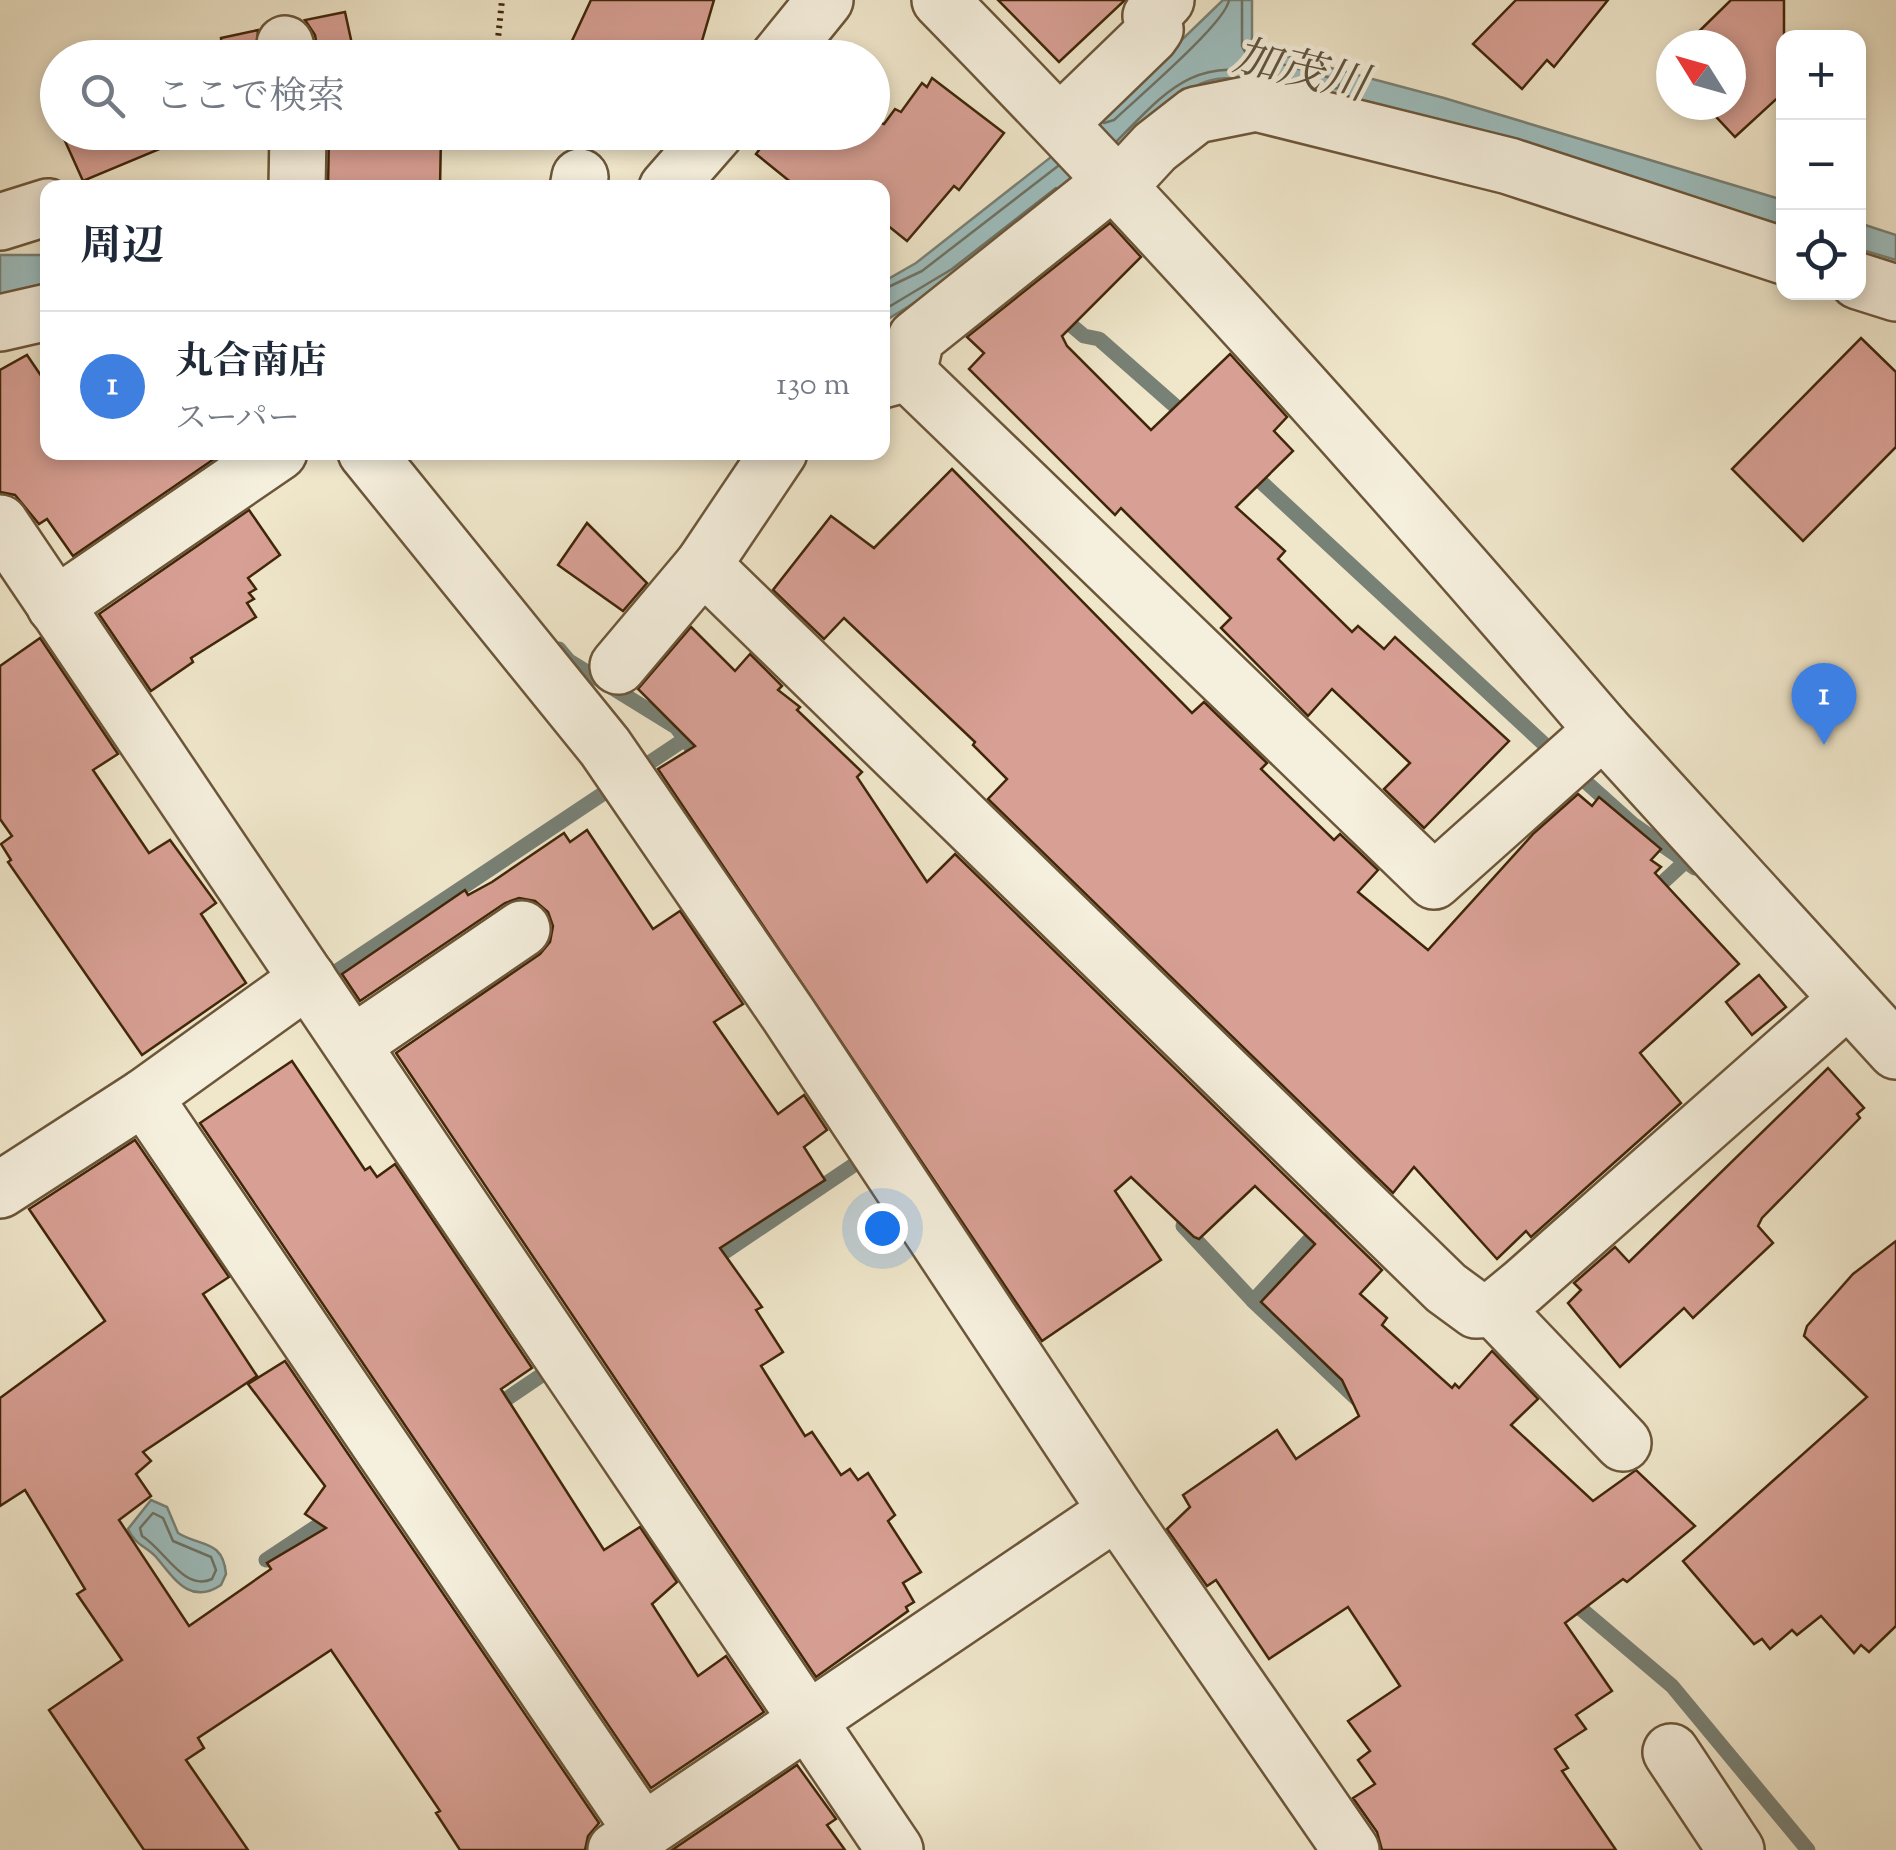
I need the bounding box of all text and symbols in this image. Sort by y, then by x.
water label: 加茂川 [1227,27,1378,122]
north arrow [1656,30,1746,120]
map controls [1776,30,1866,300]
button: + [1776,30,1866,120]
search box [40,40,890,150]
icon: search [75,68,130,123]
text: ここで検索 [155,72,345,126]
button: − [1776,120,1866,210]
button: locate [1776,210,1866,300]
text: 周辺 [80,219,164,279]
text: 丸合南店 [175,337,327,391]
text: 1 [107,363,118,409]
text: 130 m [776,363,850,409]
text: スーパー [175,397,300,443]
pin: 1 [1792,662,1856,745]
your location [857,1203,908,1254]

